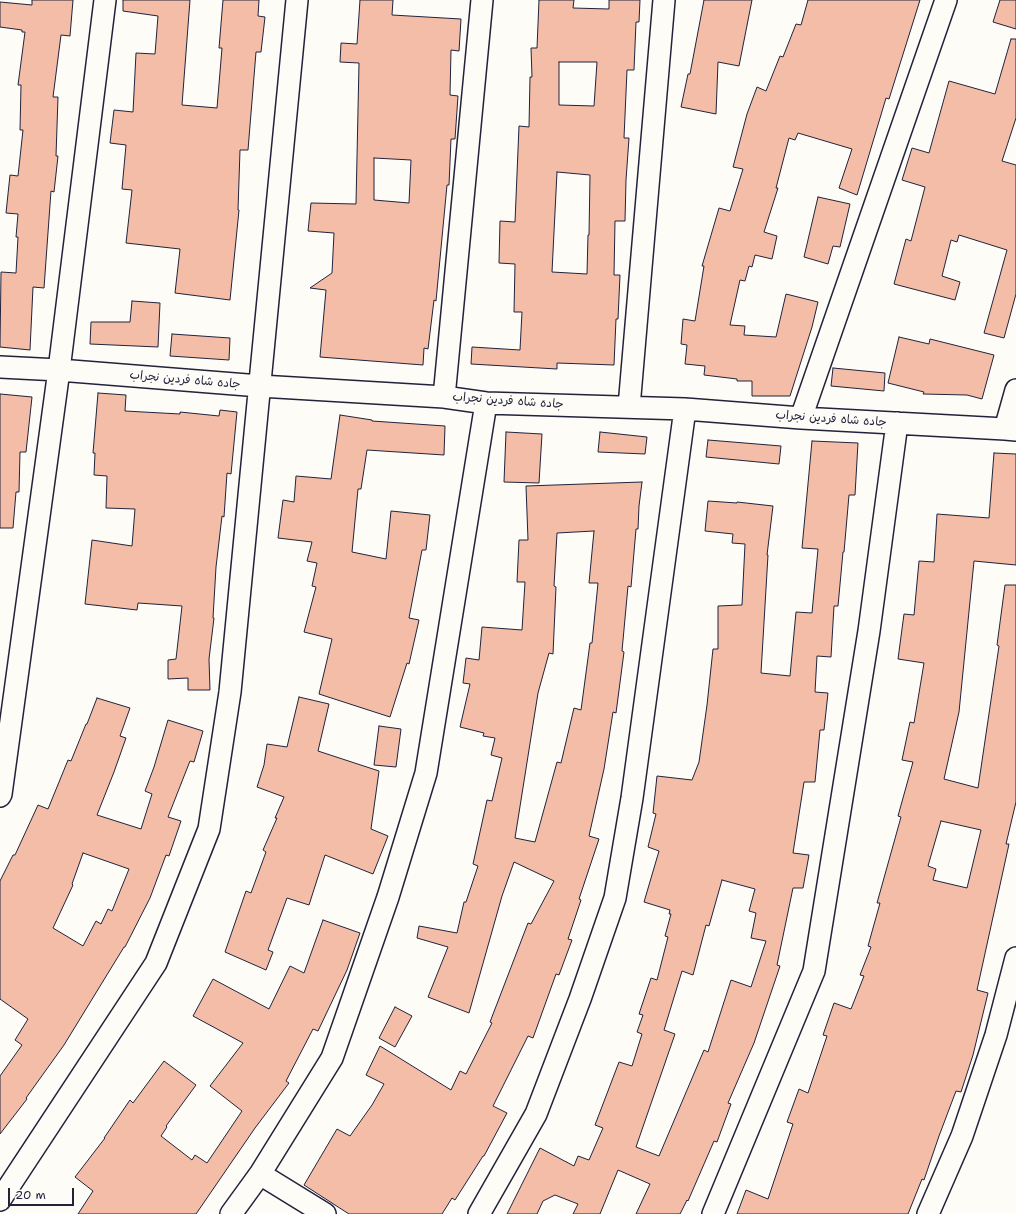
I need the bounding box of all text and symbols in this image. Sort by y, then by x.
street label: جاده شاه فردین نجراب [129,368,241,392]
street label: جاده شاه فردین نجراب [452,390,564,412]
street label: جاده شاه فردین نجراب [775,408,887,430]
scale bar [10,1180,76,1206]
text: 20 m [15,1187,46,1203]

